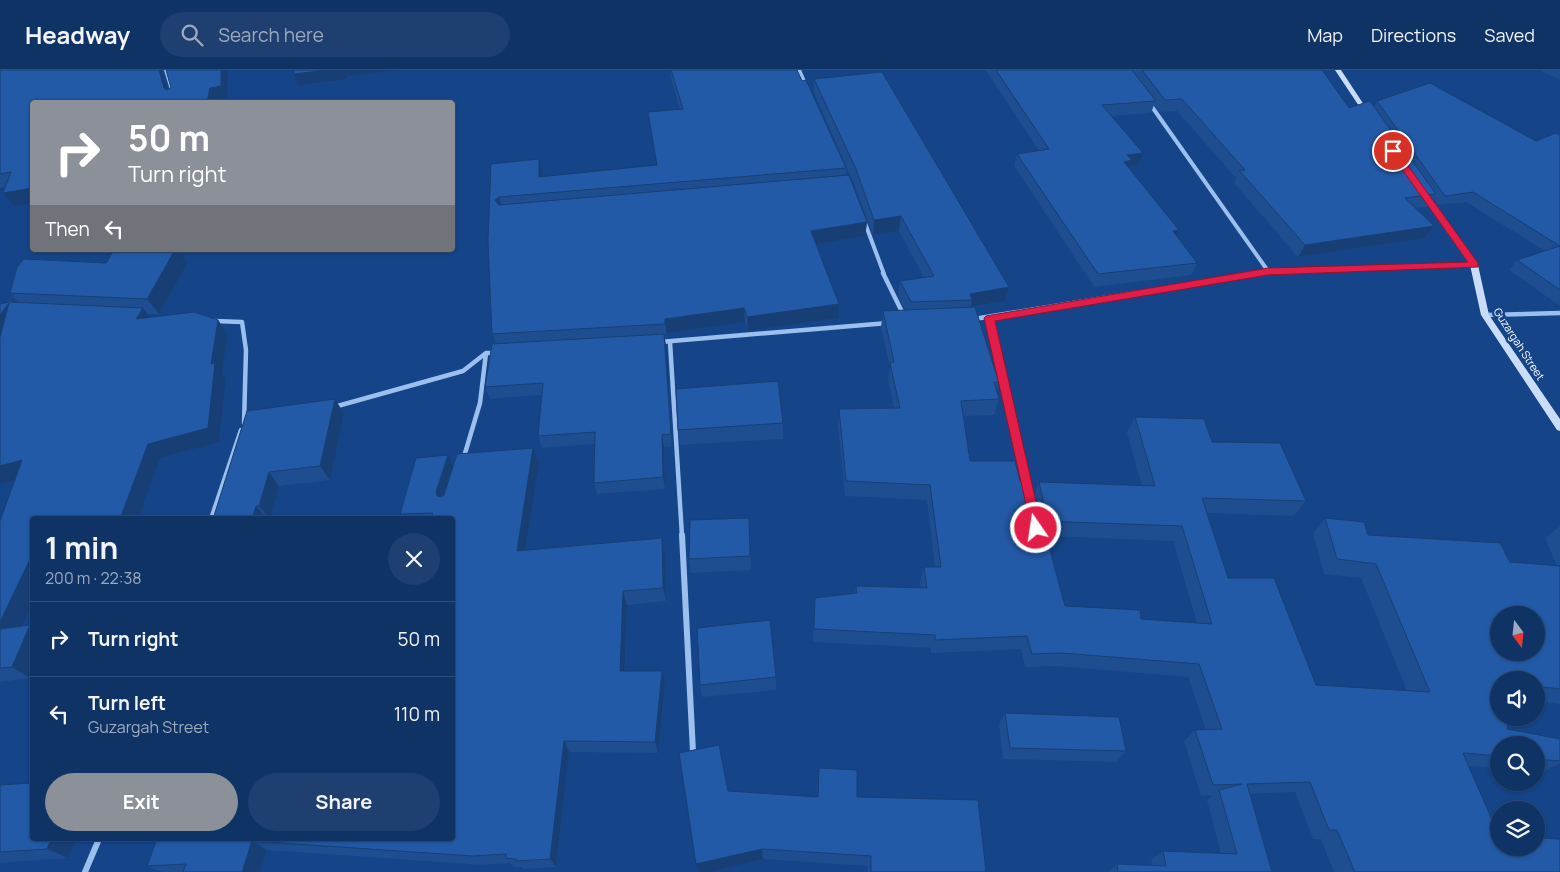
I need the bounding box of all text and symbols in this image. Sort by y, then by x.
search box [160,12,510,57]
text: Headway [25,18,130,51]
icon: search [178,21,206,49]
text: Search here [218,22,324,48]
text: Map [1307,23,1343,47]
text: Directions [1371,23,1456,47]
text: Saved [1484,23,1535,47]
text: 50 m [128,114,210,162]
icon: right [45,120,110,185]
pin [1372,130,1414,172]
icon: arrive [1379,137,1407,165]
text: Turn right [128,159,226,189]
icon: left [100,215,128,243]
text: Then [45,216,90,242]
street label: Guzargah Street [1490,305,1548,383]
position arrow [1009,501,1061,553]
text: 1 min [45,527,118,568]
button: close [388,533,440,585]
text: 200 m · 22:38 [45,567,142,589]
north arrow [1490,606,1545,661]
map controls [1490,606,1545,856]
icon: right [45,625,73,653]
text: Turn right [88,626,178,652]
text: 50 m [398,626,440,652]
button: sound [1490,671,1545,726]
text: Turn left [88,690,166,716]
icon: left [45,700,73,728]
text: 110 m [394,701,440,727]
text: Guzargah Street [88,716,209,738]
button: search [1490,736,1545,791]
button: Exit [45,773,238,831]
button: Share [248,773,440,831]
button: layers [1490,801,1545,856]

